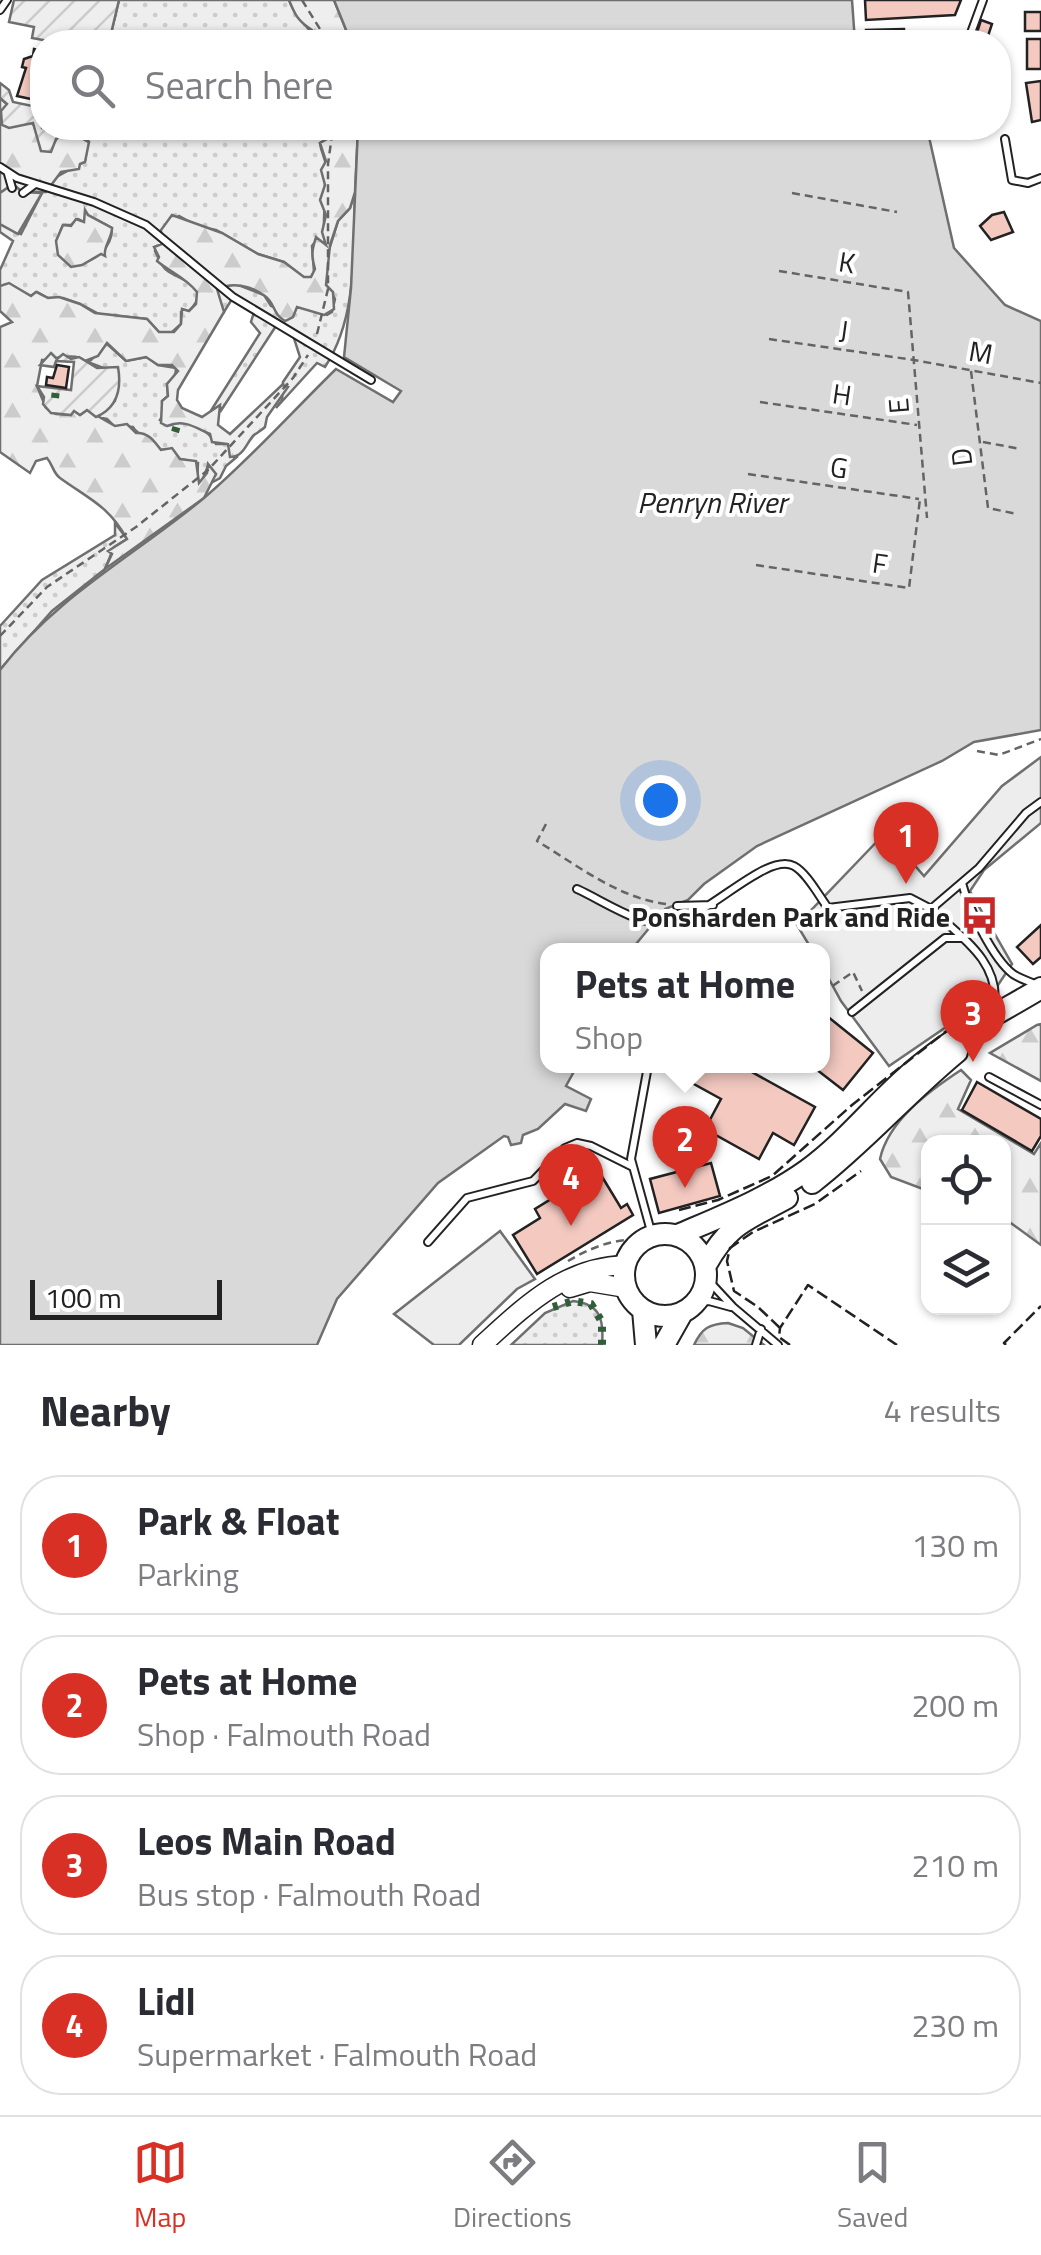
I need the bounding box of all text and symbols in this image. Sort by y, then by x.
search box [30,30,1011,140]
text: Search here [145,56,333,114]
icon: search [65,58,120,113]
street label: K [836,240,858,284]
street label: J [837,308,851,352]
street label: M [966,329,996,375]
street label: H [830,371,854,417]
street label: E [876,396,920,416]
street label: G [827,445,851,489]
street label: D [939,445,983,469]
water label: Penryn River [637,479,790,525]
street label: F [870,541,890,585]
your location [635,775,686,826]
pin: 1 [874,802,938,884]
place label: Ponsharden Park and Ride [631,895,950,938]
bus stop icon: Ponsharden Park and Ride [959,895,1001,937]
popup [540,943,830,1073]
text: Pets at Home [575,955,795,1013]
pin: 3 [940,980,1006,1062]
text: Shop [575,1013,643,1061]
pin: 2 [652,1106,718,1188]
map controls [921,1135,1011,1315]
button: locate [921,1135,1011,1225]
pin: 4 [538,1144,604,1226]
button: layers [921,1225,1011,1315]
scale bar [30,1275,222,1320]
text: 100 m [45,1276,122,1319]
text: Nearby [40,1378,171,1442]
text: 4 results [884,1386,1001,1434]
text: Park & Float [137,1492,340,1550]
text: 1 [66,1521,83,1569]
text: 130 m [911,1521,999,1569]
text: Parking [137,1550,239,1598]
text: Pets at Home [137,1652,357,1710]
text: 2 [66,1681,83,1729]
text: 200 m [911,1681,999,1729]
text: Shop · Falmouth Road [137,1710,431,1758]
text: Leos Main Road [137,1812,396,1870]
text: 3 [66,1841,83,1889]
text: 210 m [911,1841,999,1889]
text: Bus stop · Falmouth Road [137,1870,481,1918]
text: Lidl [137,1972,196,2030]
text: 4 [66,2001,83,2049]
text: 230 m [911,2001,999,2049]
text: Supermarket · Falmouth Road [137,2030,537,2078]
tab: Map [133,2135,188,2238]
tab: Directions [453,2135,572,2238]
tab: Saved [837,2135,908,2238]

